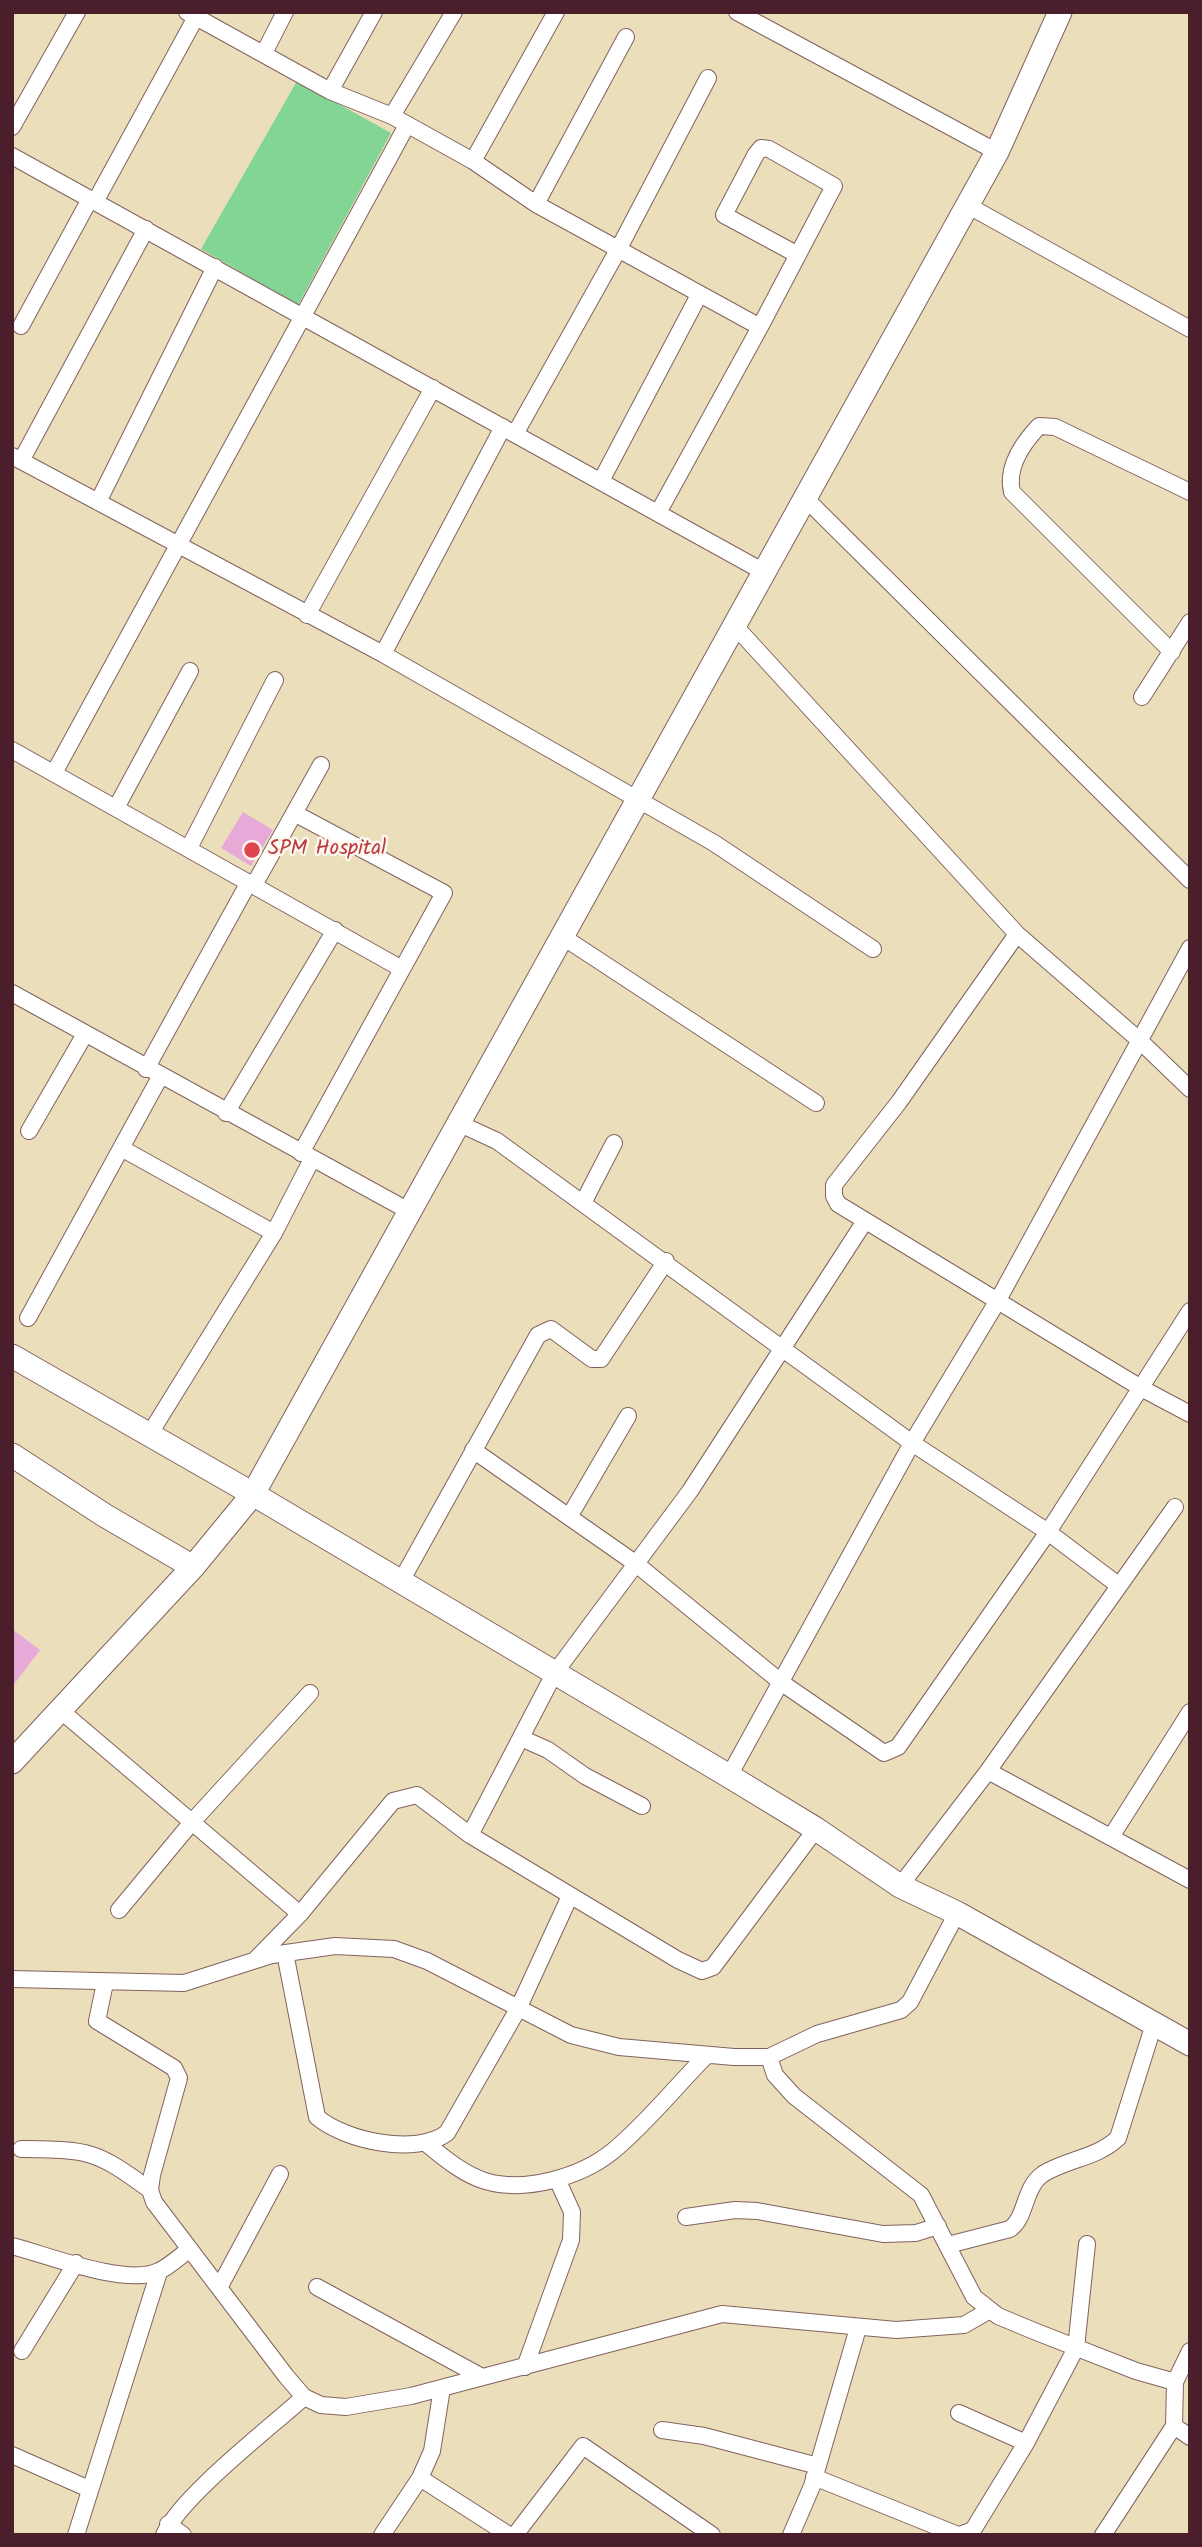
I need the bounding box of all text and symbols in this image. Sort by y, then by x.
place label: SPM Hospital [268,837,386,863]
marker: SPM Hospital [242,840,262,860]

